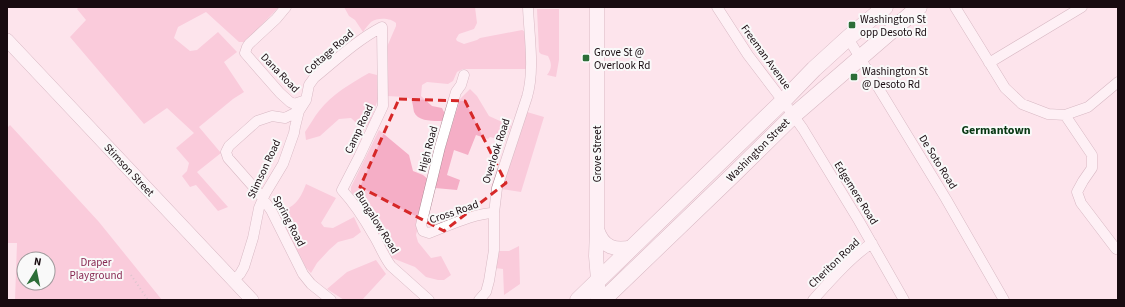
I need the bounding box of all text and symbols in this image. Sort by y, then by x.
place label: Washington St opp Desoto Rd [860,12,927,40]
marker: Washington St opp Desoto Rd [847,20,857,30]
street label: Freeman Avenue [737,22,795,93]
street label: Cottage Road [301,26,357,78]
place label: Grove St @ Overlook Rd [594,45,650,73]
street label: Dana Road [257,50,303,96]
marker: Grove St @ Overlook Rd [581,53,591,63]
place label: Washington St @ Desoto Rd [862,64,928,92]
marker: Washington St @ Desoto Rd [849,72,859,82]
street label: Camp Road [341,102,377,156]
street label: Washington Street [723,115,793,185]
street label: Overlook Road [478,117,514,185]
district label: Germantown [961,122,1031,139]
street label: High Road [415,124,441,174]
street label: Grove Street [590,125,605,182]
street label: De Soto Road [915,132,961,192]
street label: Stimson Road [244,137,284,201]
street label: Stimson Street [100,140,158,200]
street label: Edgemere Road [831,158,881,228]
street label: Bungalow Road [352,188,402,256]
street label: Spring Road [269,193,309,249]
street label: Cross Road [427,197,481,227]
street label: Cheriton Road [805,235,863,291]
north arrow [16,251,56,291]
text: N [33,254,43,270]
park label: Draper Playground [69,255,123,283]

